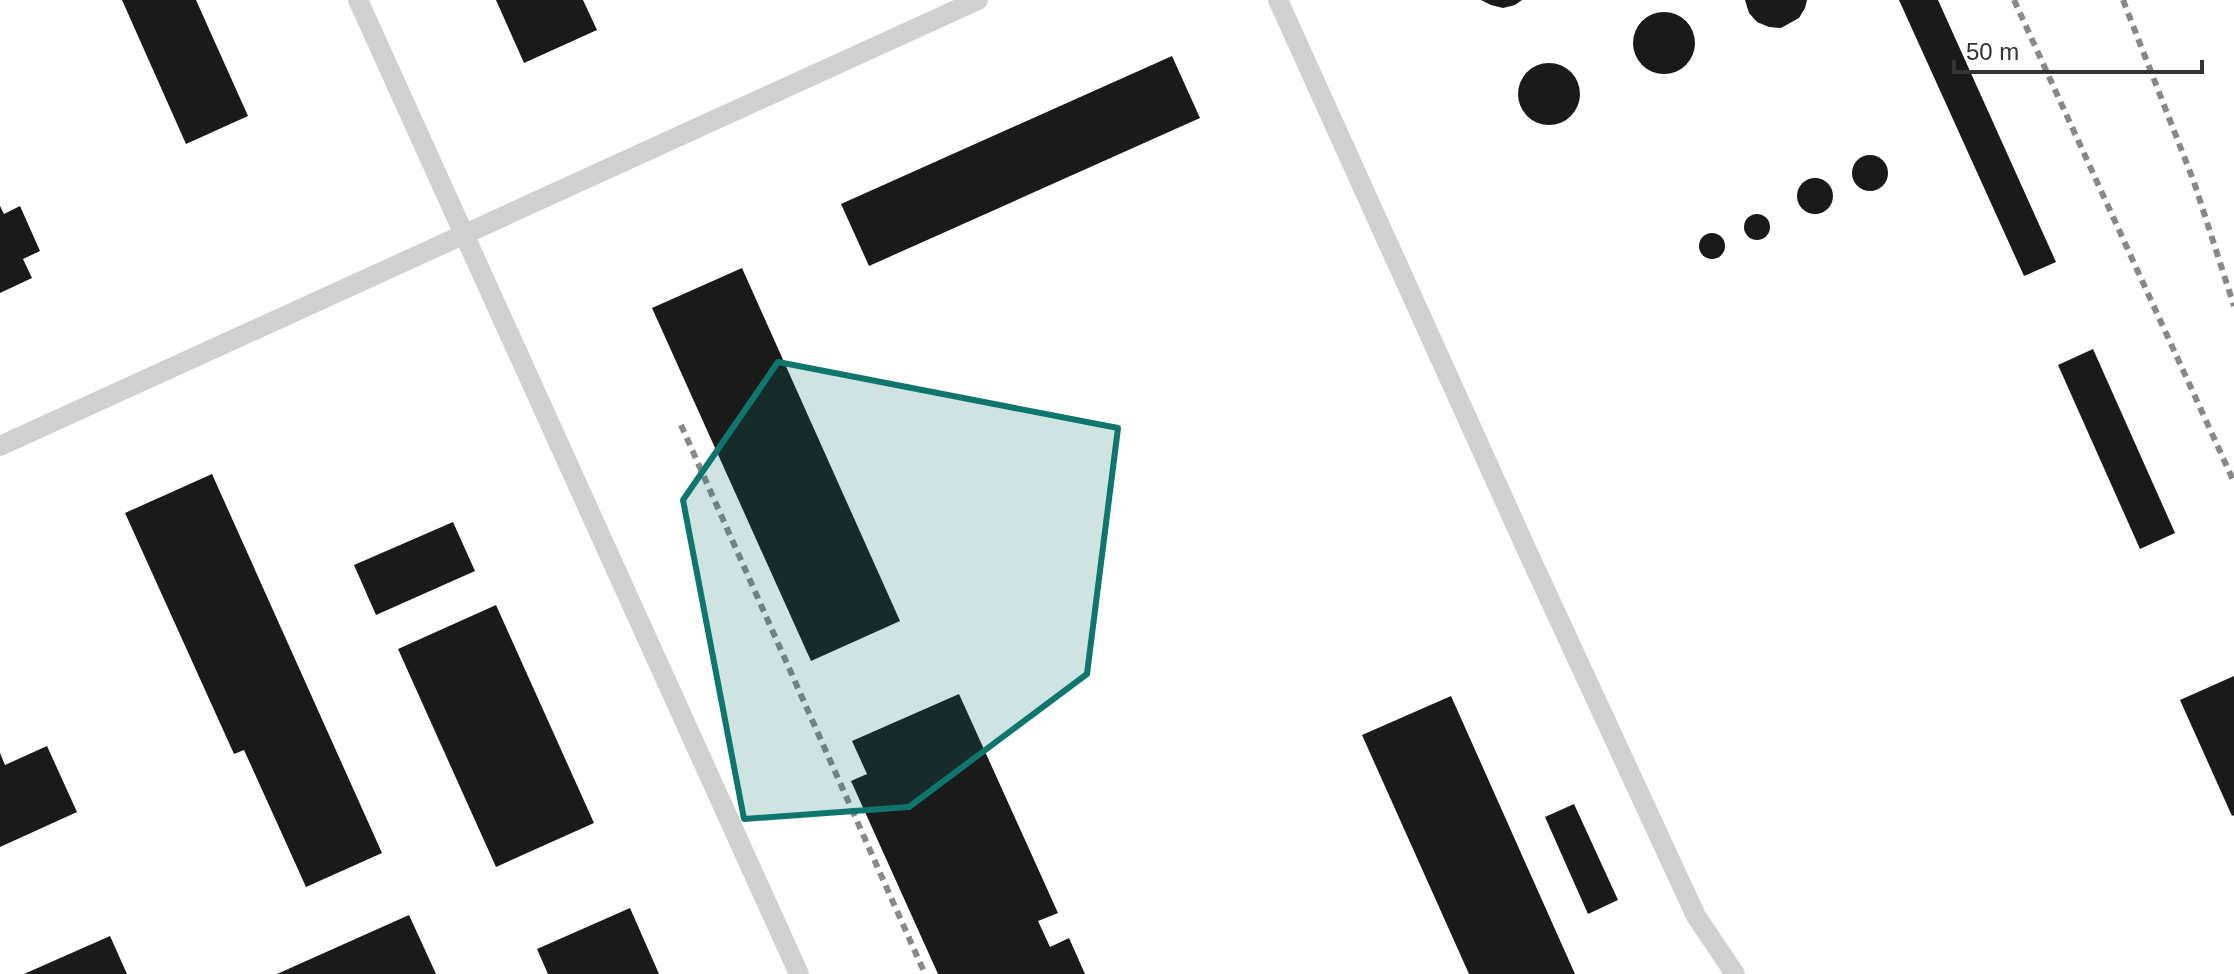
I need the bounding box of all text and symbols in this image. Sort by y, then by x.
scale bar [1954,24,2202,74]
text: 50 m [1966,38,2019,65]

